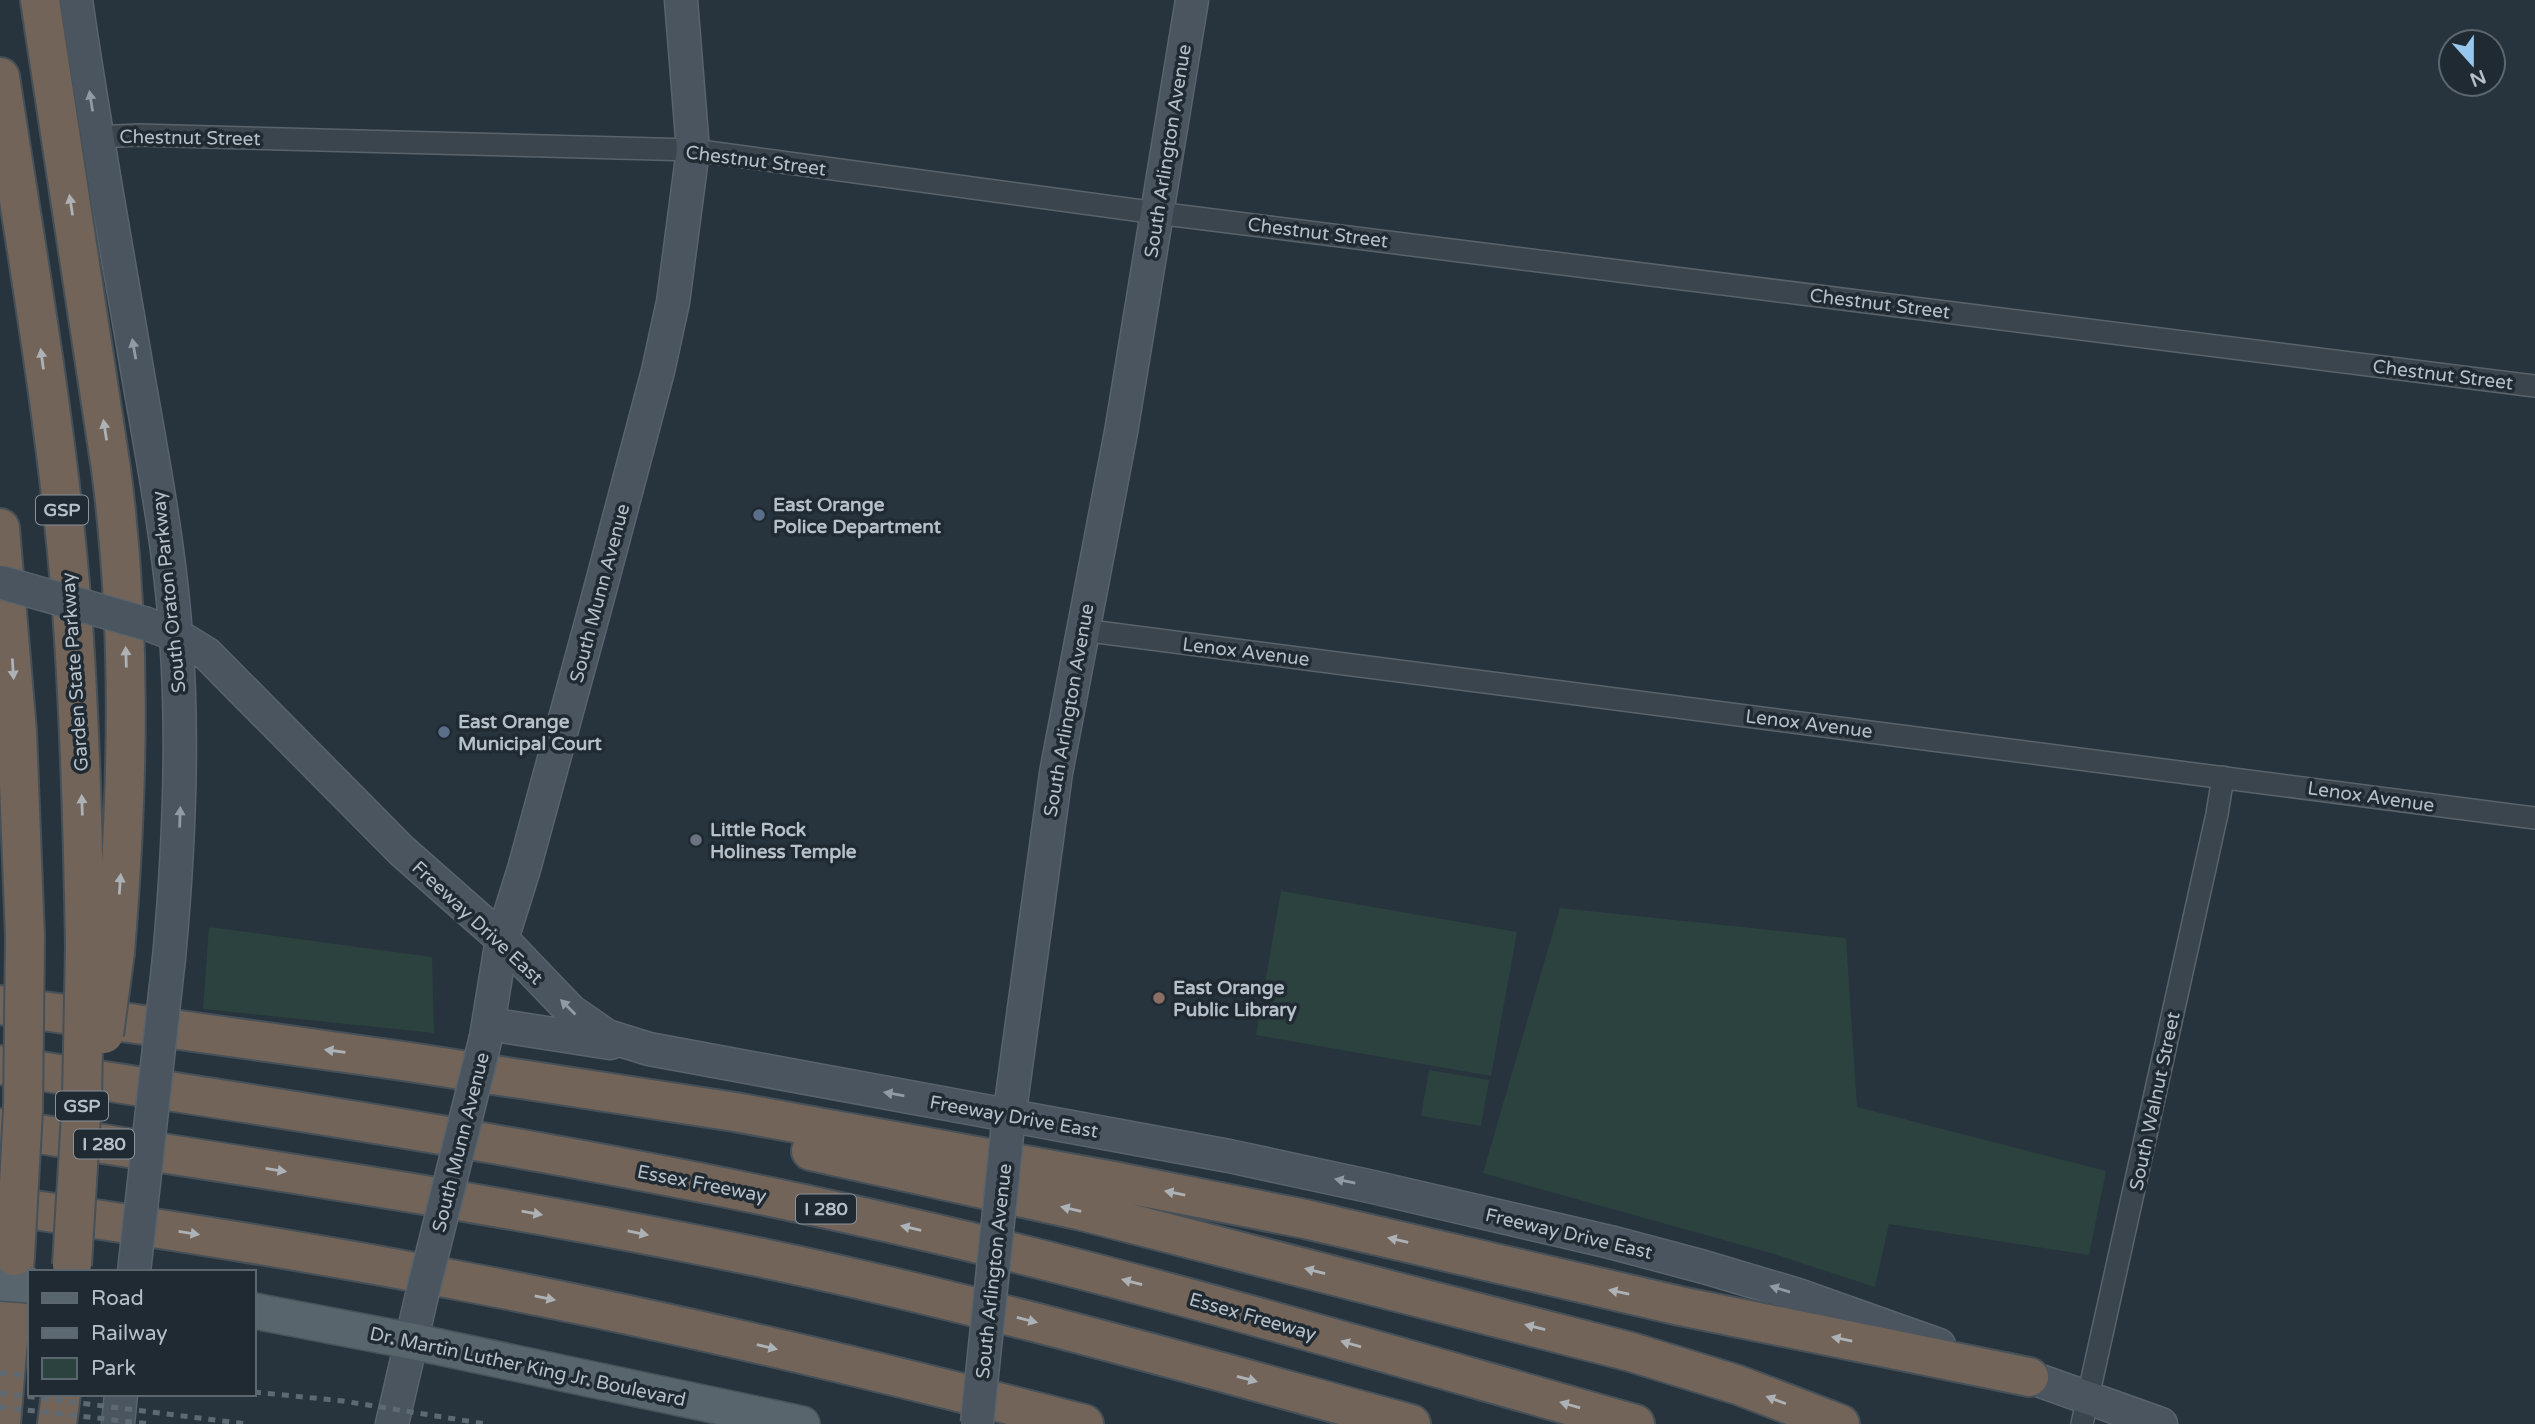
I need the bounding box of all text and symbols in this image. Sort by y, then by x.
north arrow [2437,28,2507,98]
street label: South Arlington Avenue [1140,43,1196,260]
text: N [2467,65,2489,91]
one-way arrow [85,90,96,112]
street label: Chestnut Street [119,126,261,150]
street label: Chestnut Street [684,141,827,181]
one-way arrow [65,194,76,216]
street label: Chestnut Street [1246,213,1389,253]
street label: Chestnut Street [1808,284,1951,324]
one-way arrow [128,338,139,360]
one-way arrow [36,348,47,370]
street label: Chestnut Street [2371,355,2514,395]
one-way arrow [100,419,111,441]
street label: South Oraton Parkway [147,490,191,694]
place label: East Orange Police Department [773,494,942,539]
road number: GSP [36,496,88,524]
street label: South Munn Avenue [565,501,634,685]
marker: East Orange Police Department [751,507,767,523]
street label: Garden State Parkway [57,572,93,772]
street label: South Arlington Avenue [1039,602,1099,819]
street label: Lenox Avenue [1181,633,1311,671]
one-way arrow [120,646,131,668]
one-way arrow [8,658,19,680]
street label: Lenox Avenue [1744,705,1874,743]
place label: East Orange Municipal Court [458,711,602,756]
marker: East Orange Municipal Court [436,724,452,740]
street label: Lenox Avenue [2306,777,2436,817]
one-way arrow [76,794,88,816]
one-way arrow [174,806,186,828]
place label: Little Rock Holiness Temple [710,819,857,864]
marker: Little Rock Holiness Temple [688,832,704,848]
street label: Freeway Drive East [407,856,547,989]
one-way arrow [115,873,126,895]
place label: East Orange Public Library [1173,977,1298,1022]
marker: East Orange Public Library [1151,990,1167,1006]
one-way arrow [560,1000,577,1016]
street label: South Walnut Street [2125,1010,2185,1193]
one-way arrow [324,1045,346,1056]
street label: South Munn Avenue [428,1050,494,1234]
one-way arrow [883,1088,905,1099]
street label: Freeway Drive East [928,1091,1100,1143]
road number: GSP [56,1092,108,1120]
road number: I 280 [74,1129,134,1158]
street label: Essex Freeway [635,1161,768,1207]
street label: South Arlington Avenue [972,1162,1016,1380]
one-way arrow [265,1165,287,1176]
one-way arrow [1334,1176,1356,1187]
one-way arrow [1164,1187,1186,1198]
road number: I 280 [796,1194,856,1224]
one-way arrow [1059,1203,1081,1214]
street label: Freeway Drive East [1483,1204,1654,1264]
one-way arrow [521,1208,543,1219]
one-way arrow [900,1222,922,1233]
one-way arrow [178,1228,200,1239]
one-way arrow [627,1228,649,1239]
one-way arrow [1387,1235,1409,1246]
one-way arrow [1304,1265,1326,1276]
legend [28,1270,256,1396]
one-way arrow [1121,1277,1142,1287]
one-way arrow [1769,1283,1790,1294]
text: Road [91,1286,144,1311]
one-way arrow [1608,1287,1630,1298]
street label: Essex Freeway [1187,1288,1319,1346]
one-way arrow [534,1292,556,1303]
one-way arrow [1016,1315,1038,1326]
text: Railway [91,1321,168,1346]
one-way arrow [1524,1321,1546,1332]
street label: Dr. Martin Luther King Jr. Boulevard [368,1323,688,1411]
one-way arrow [1831,1333,1853,1344]
one-way arrow [1340,1338,1361,1348]
one-way arrow [756,1341,778,1352]
text: Park [91,1356,136,1381]
one-way arrow [1236,1374,1258,1385]
one-way arrow [1766,1394,1787,1405]
one-way arrow [1559,1400,1580,1410]

